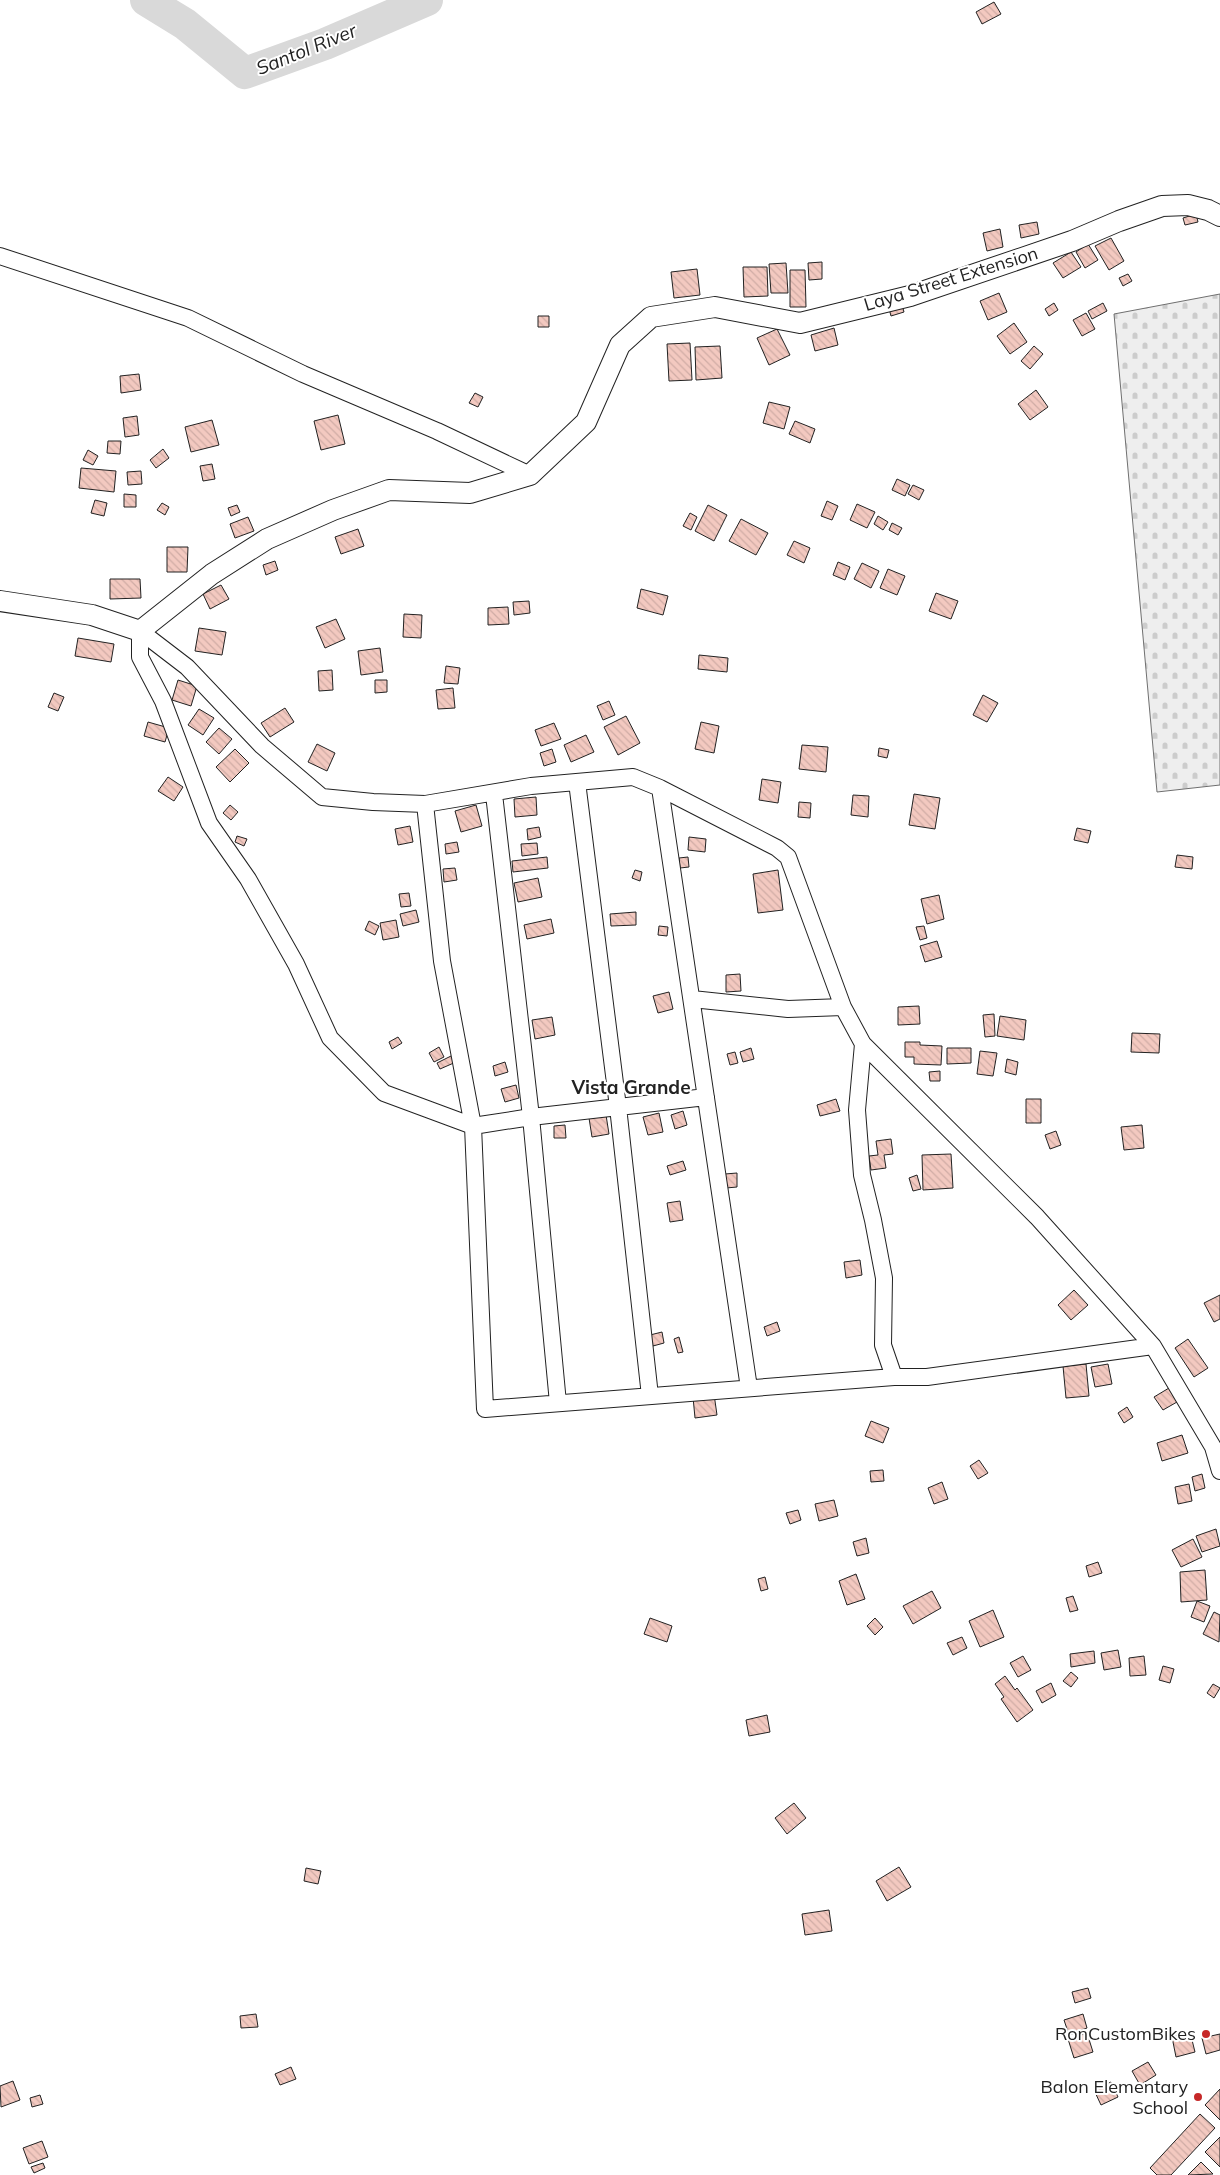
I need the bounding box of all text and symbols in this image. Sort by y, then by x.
water label: Santol River [252,18,361,80]
street label: Laya Street Extension [861,241,1041,316]
district label: Vista Grande [570,1075,691,1099]
place label: RonCustomBikes [1055,2022,1196,2045]
marker: RonCustomBikes [1200,2028,1212,2040]
place label: Balon Elementary School [1041,2075,1188,2119]
marker: Balon Elementary School [1192,2091,1204,2103]

